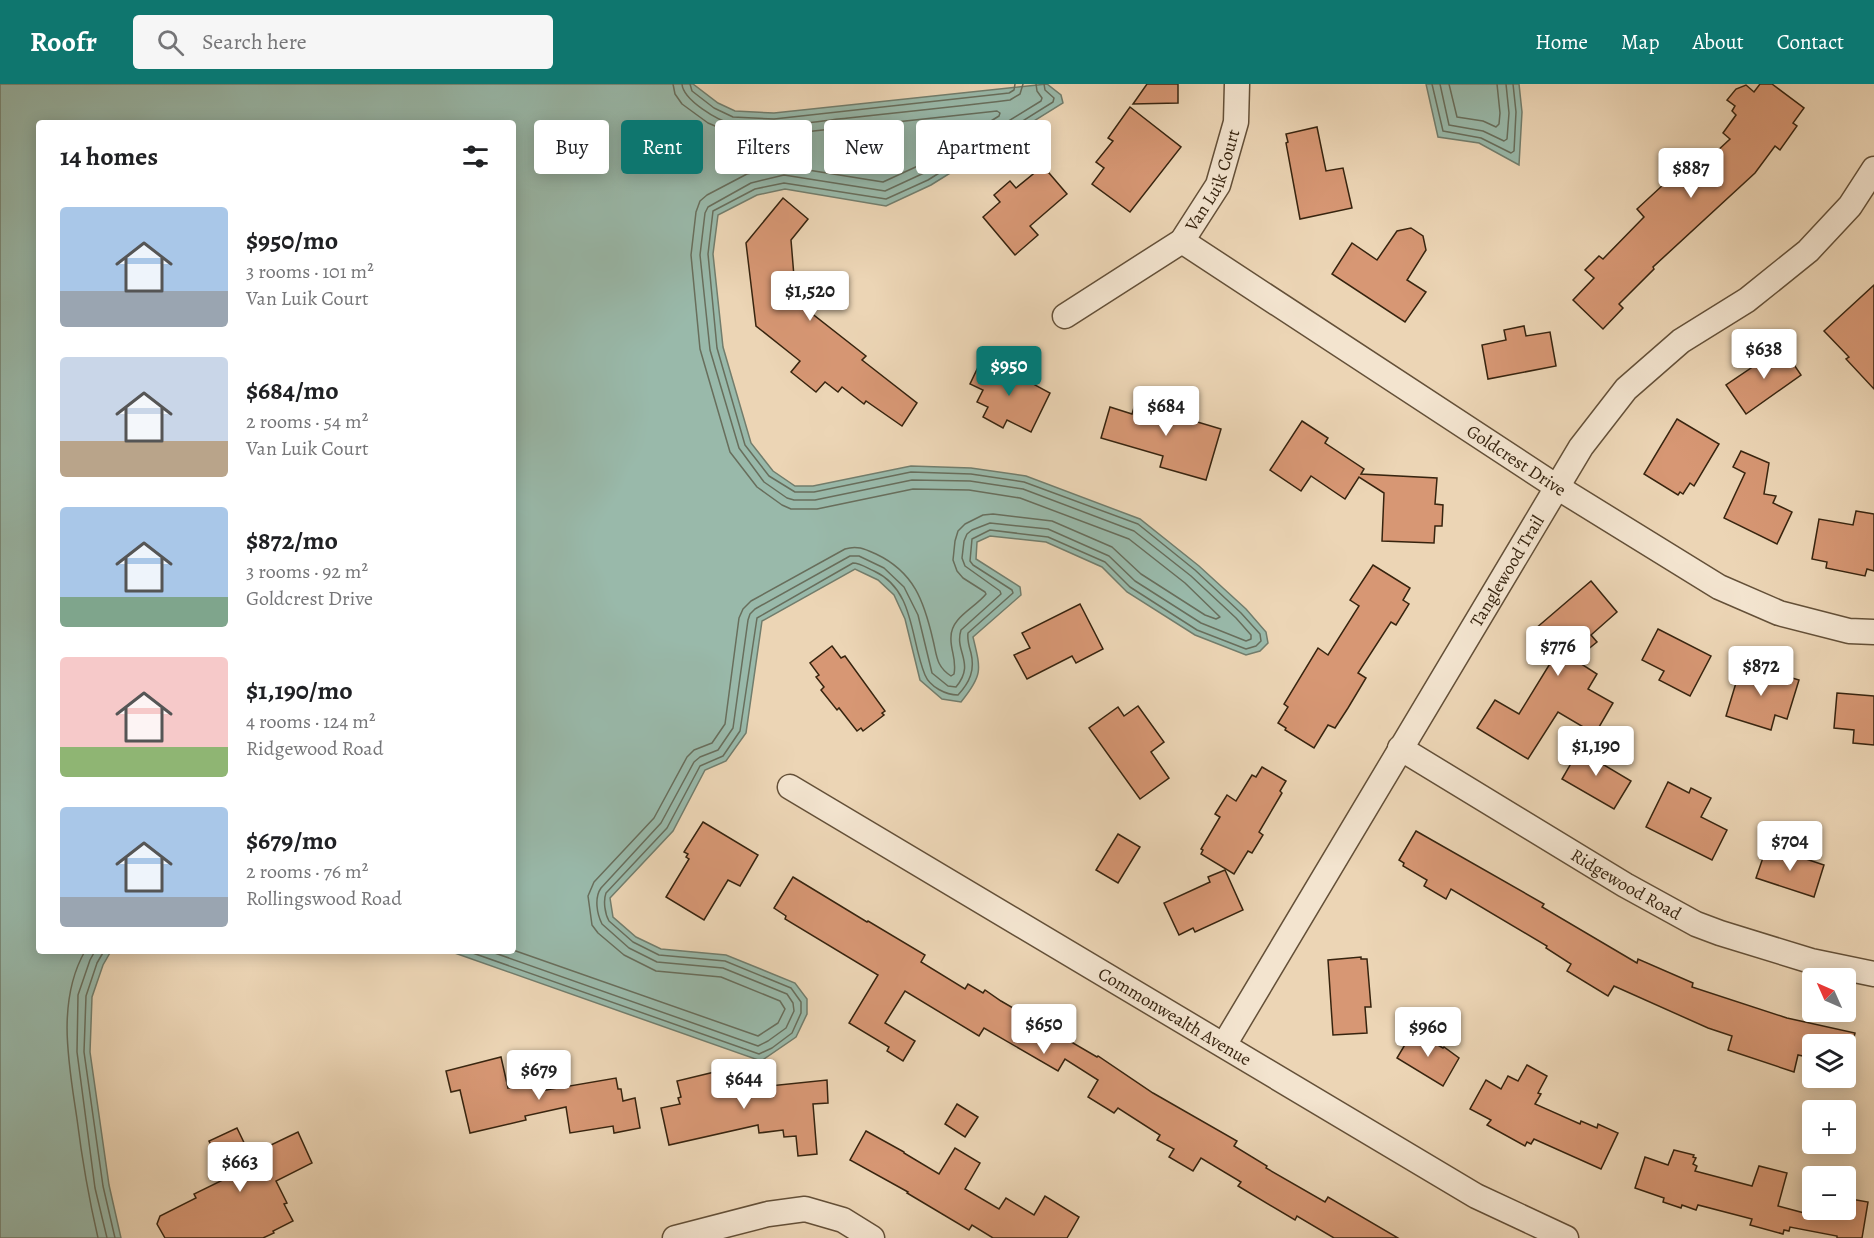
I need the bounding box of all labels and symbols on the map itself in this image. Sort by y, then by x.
street label: Van Luik Court [1179,126,1245,237]
pin: $887 [1655,148,1727,199]
pin: $1,520 [761,271,859,322]
pin: $638 [1728,329,1800,380]
pin: $950 [973,346,1045,397]
pin: $684 [1130,386,1202,437]
street label: Goldcrest Drive [1462,419,1571,502]
street label: Tanglewood Trail [1464,510,1550,631]
pin: $776 [1522,626,1594,677]
pin: $872 [1725,646,1797,697]
pin: $1,190 [1547,726,1645,777]
pin: $704 [1754,821,1826,872]
street label: Ridgewood Road [1566,843,1686,926]
street label: Commonwealth Avenue [1094,961,1256,1071]
north arrow [1802,968,1856,1022]
pin: $650 [1008,1004,1080,1055]
pin: $960 [1392,1007,1464,1058]
pin: $679 [503,1050,575,1101]
pin: $644 [708,1059,780,1110]
pin: $663 [204,1142,276,1193]

